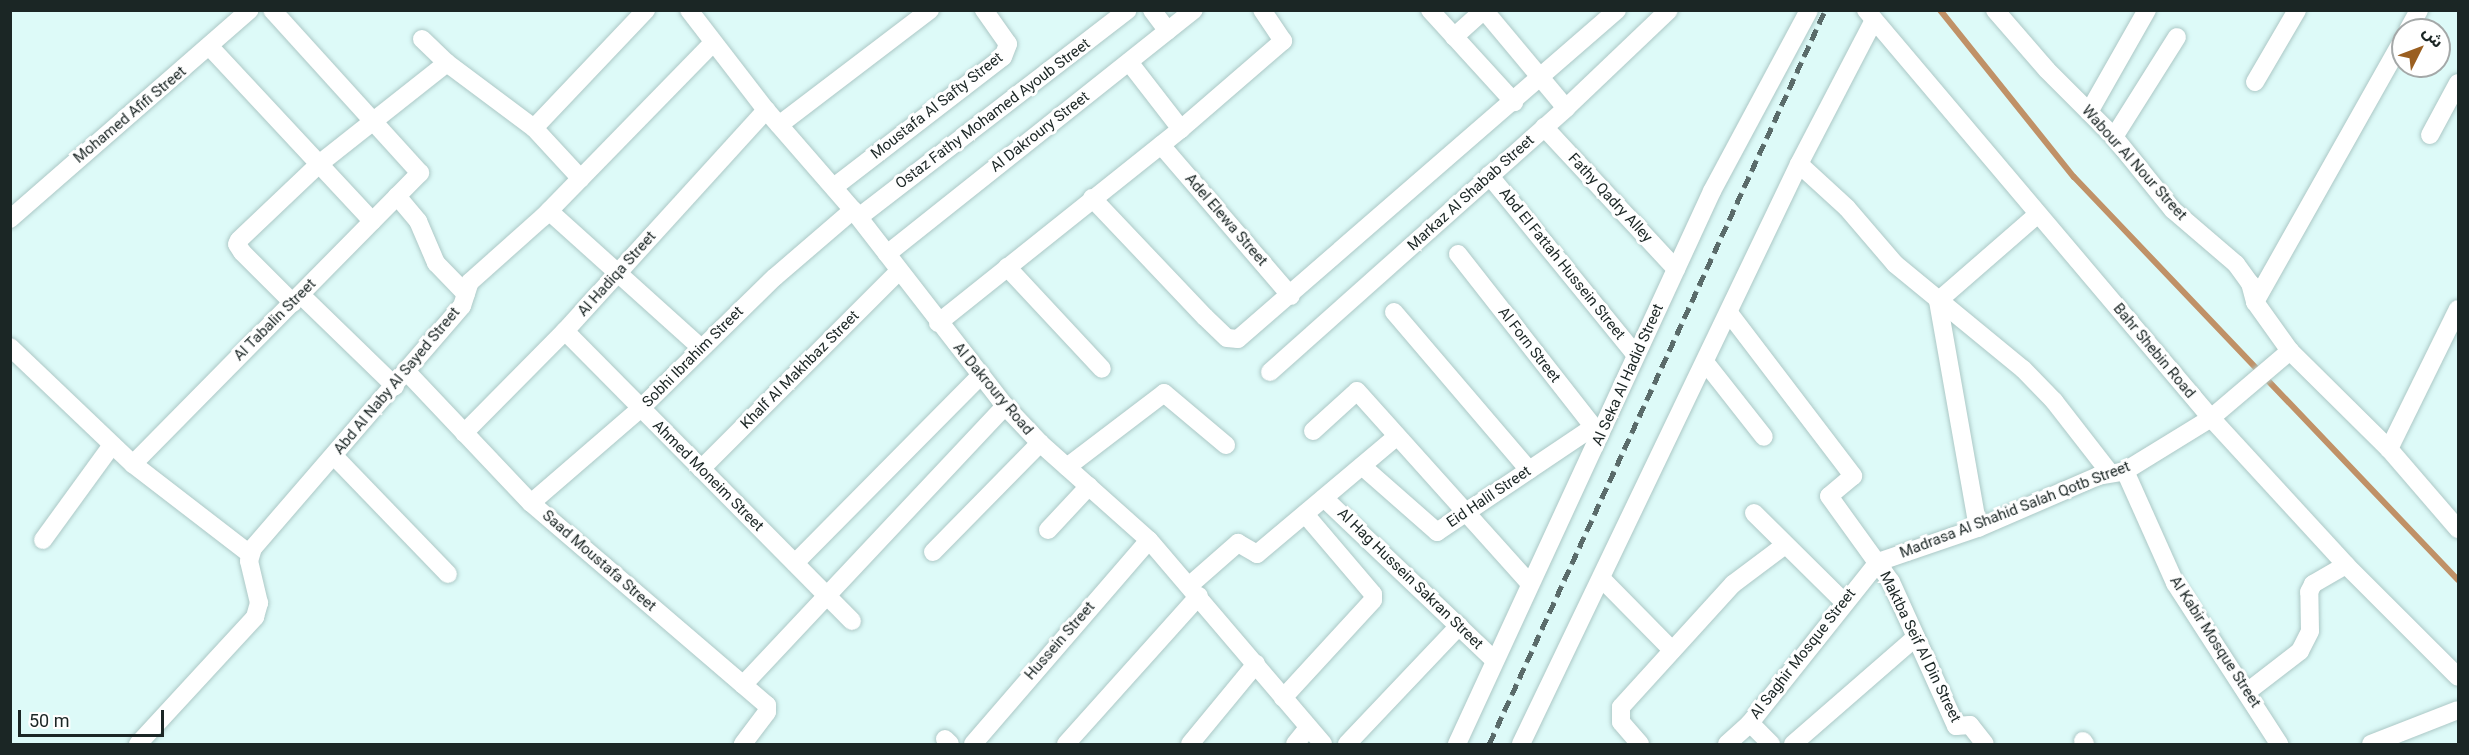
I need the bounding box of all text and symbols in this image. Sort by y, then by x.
north arrow [2391,18,2451,78]
text: ش [2419,22,2448,51]
street label: Ostaz Fathy Mohamed Ayoub Street [892,35,1094,193]
street label: Moustafa Al Safty Street [867,49,1007,163]
street label: Mohamed Afifi Street [70,63,190,167]
street label: Al Dakroury Street [987,88,1093,176]
street label: Wabour Al Nour Street [2078,102,2190,224]
street label: Markaz Al Shabab Street [1404,131,1538,255]
street label: Fathy Qadry Alley [1564,150,1656,246]
street label: Adel Elewa Street [1181,170,1271,270]
street label: Abd El Fattah Hussein Street [1495,184,1629,344]
street label: Al Hadiqa Street [574,228,660,320]
street label: Al Tabalin Street [230,275,320,365]
street label: Bahr Shebin Road [2109,300,2199,402]
street label: Al Seka Al Hadid Street [1589,301,1667,449]
street label: Sobhi Ibrahim Street [639,303,747,411]
street label: Abd Al Naby Al Sayed Street [330,304,464,458]
street label: Al Forn Street [1494,304,1564,386]
street label: Khalf Al Makhbaz Street [737,307,863,433]
street label: Al Dakroury Road [949,339,1037,439]
street label: Ahmed Moneim Street [649,417,767,535]
street label: Madrasa Al Shahid Salah Qotb Street [1897,458,2133,562]
street label: Eid Halil Street [1444,462,1534,532]
street label: Al Hag Hussein Sakran Street [1333,505,1487,653]
street label: Saad Moustafa Street [538,507,660,615]
street label: Maktba Seif Al Din Street [1876,569,1964,725]
street label: Al Kabir Mosque Street [2166,573,2264,711]
street label: Al Saghir Mosque Street [1746,585,1860,723]
street label: Hussein Street [1021,598,1099,684]
scale bar [21,698,166,736]
text: 50 m [29,710,69,731]

